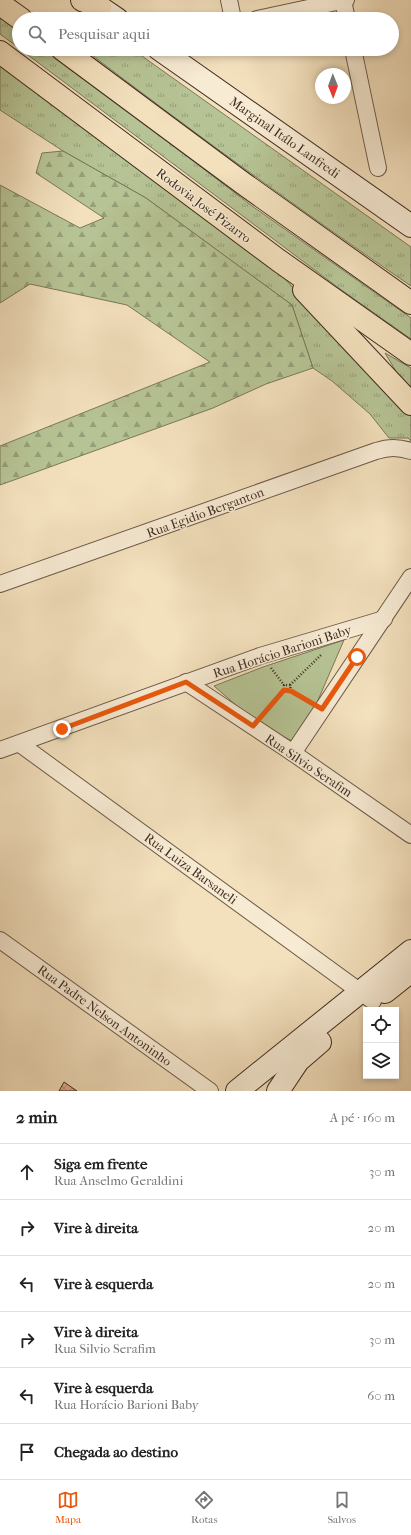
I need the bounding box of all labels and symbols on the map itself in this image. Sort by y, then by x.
north arrow [315,68,351,104]
street label: Marginal Itálo Lanfredi [227,94,343,181]
street label: Rodovia José Pizarro [153,165,254,246]
street label: Rua Egidio Berganton [144,484,266,541]
street label: Rua Horácio Barioni Baby [211,622,354,681]
route start [348,648,366,666]
route end [53,720,71,738]
street label: Rua Silvio Serafim [262,731,355,800]
street label: Rua Luiza Barsaneli [141,830,240,907]
street label: Rua Padre Nelson Antoninho [35,962,175,1069]

